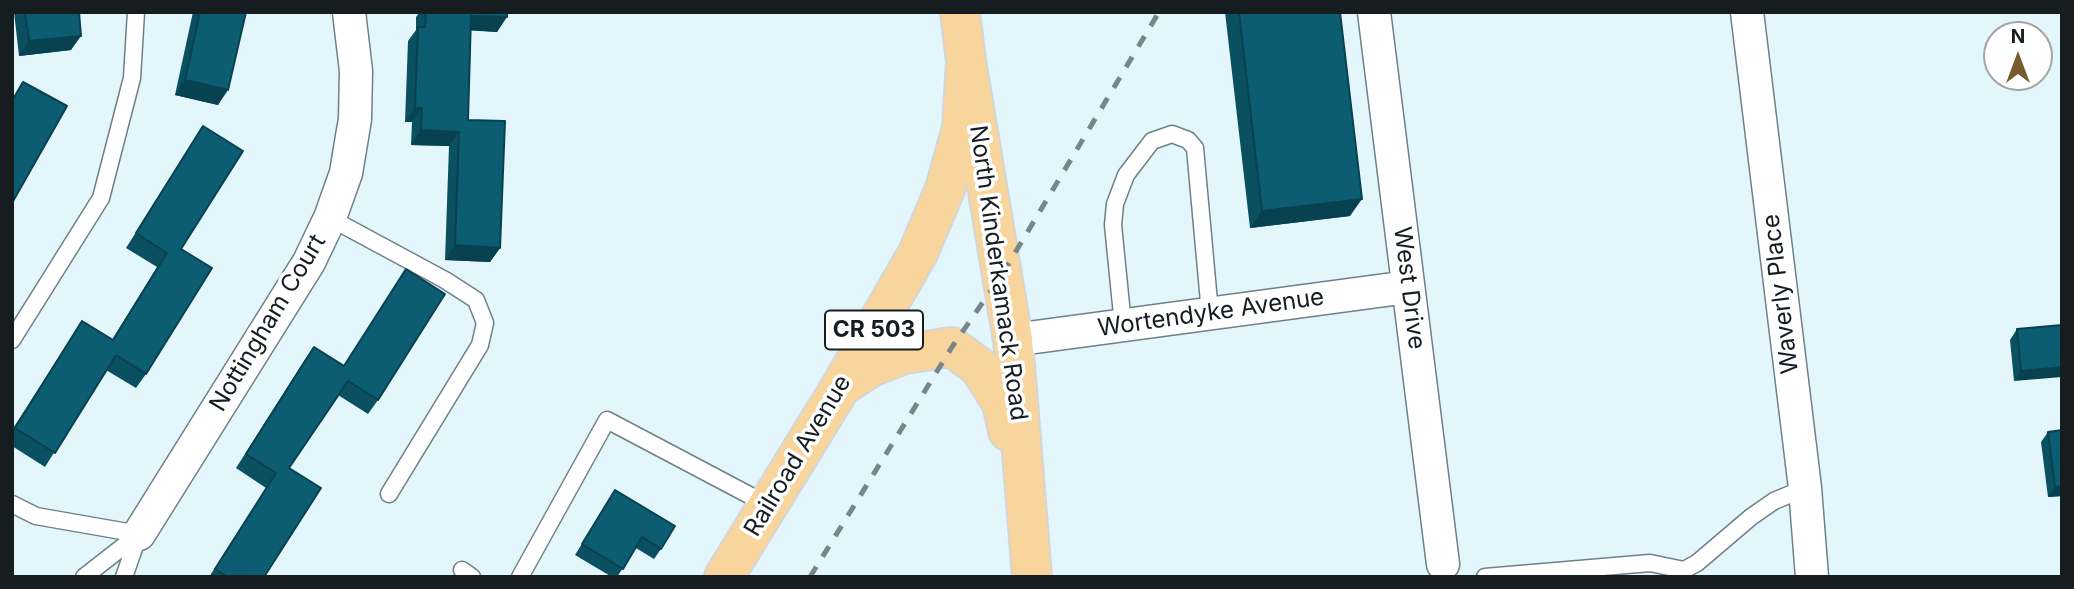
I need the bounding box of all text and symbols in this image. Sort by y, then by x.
north arrow [1983,21,2053,91]
text: N [2011,25,2025,48]
street label: North Kinderkamack Road [963,123,1033,423]
street label: Waverly Place [1757,213,1805,375]
street label: West Drive [1387,225,1431,351]
street label: Nottingham Court [204,229,332,417]
street label: Wortendyke Avenue [1096,283,1326,343]
road number: CR 503 [825,310,923,350]
street label: Railroad Avenue [739,370,857,542]

